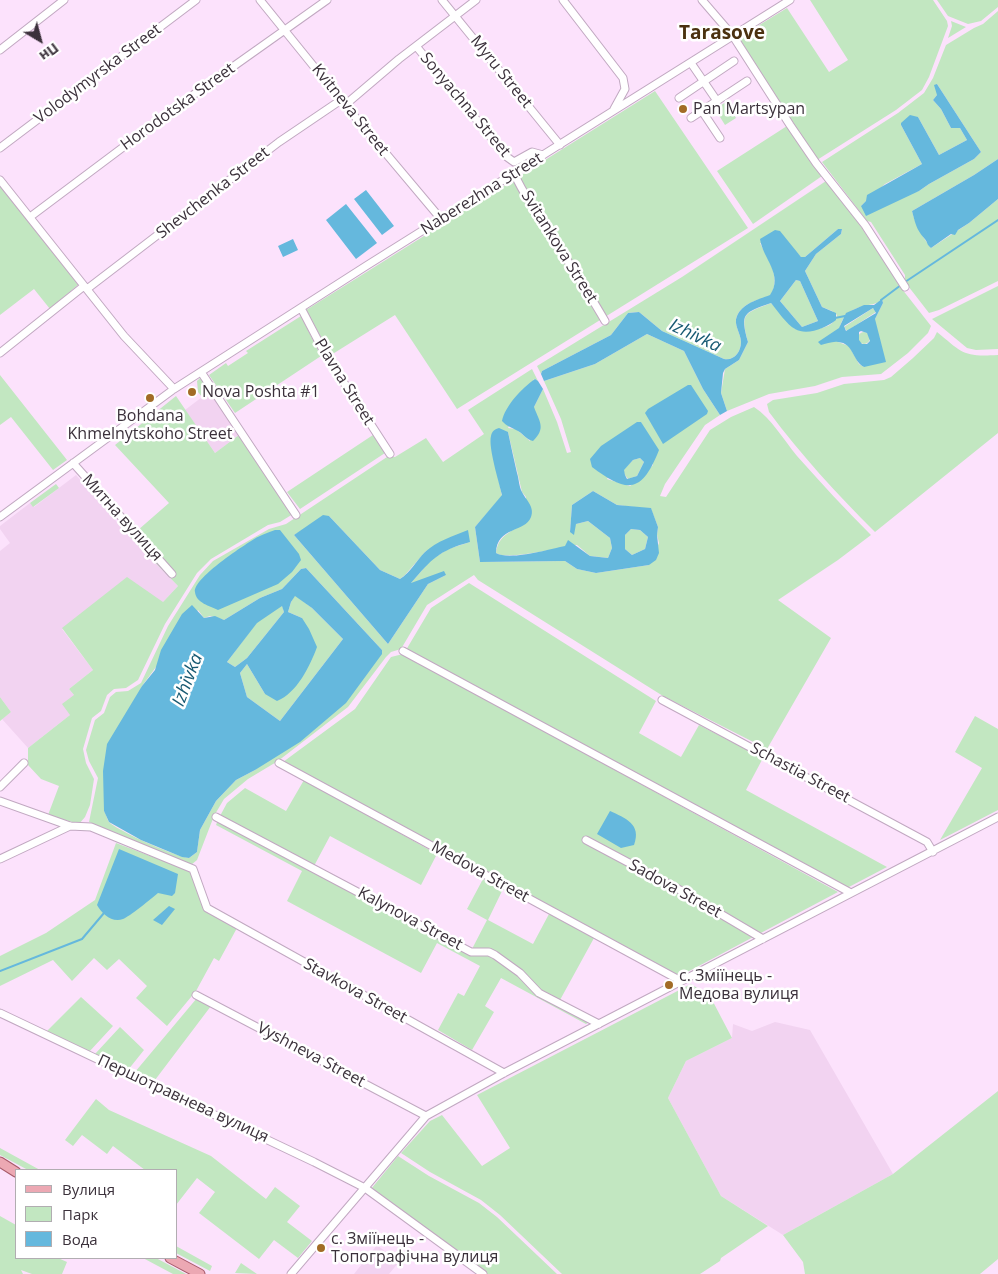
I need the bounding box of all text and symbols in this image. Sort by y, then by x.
north arrow [15,15,65,65]
street label: Volodymyrska Street [31,20,165,128]
district label: Tarasove [679,23,765,45]
street label: Myru Street [466,32,536,112]
text: Пн [36,39,63,66]
street label: Sonyachna Street [416,49,514,161]
street label: Horodotska Street [117,59,239,155]
street label: Kvitneva Street [307,60,393,160]
place label: Pan Martsypan [693,99,805,119]
marker: Pan Martsypan [677,103,689,115]
street label: Shevchenka Street [153,143,273,243]
street label: Naberezhna Street [418,149,546,239]
street label: Svitankova Street [517,187,601,307]
water label: Izhivka [665,315,725,357]
street label: Plavna Street [310,335,378,429]
place label: Nova Poshta #1 [202,382,320,402]
marker: Nova Poshta #1 [186,386,198,398]
marker: Bohdana Khmelnytskoho Street [144,392,156,404]
place label: Bohdana Khmelnytskoho Street [68,406,232,444]
street label: Митна вулиця [78,470,166,566]
water label: Izhivka [168,650,208,710]
street label: Schastia Street [747,739,853,807]
street label: Medova Street [428,837,532,907]
street label: Sadova Street [625,856,725,922]
street label: Kalynova Street [354,883,466,955]
street label: Stavkova Street [300,955,410,1027]
place label: с. Зміїнець - Медова вулиця [679,966,799,1004]
marker: с. Зміїнець - Медова вулиця [663,979,675,991]
street label: Vyshneva Street [254,1018,368,1092]
street label: Першотравнева вулиця [94,1051,272,1147]
legend [15,1169,178,1259]
text: Вулиця [62,1179,115,1199]
text: Парк [62,1204,98,1224]
text: Вода [62,1229,98,1249]
place label: с. Зміїнець - Топографічна вулиця [331,1229,498,1267]
marker: с. Зміїнець - Топографічна вулиця [315,1242,327,1254]

